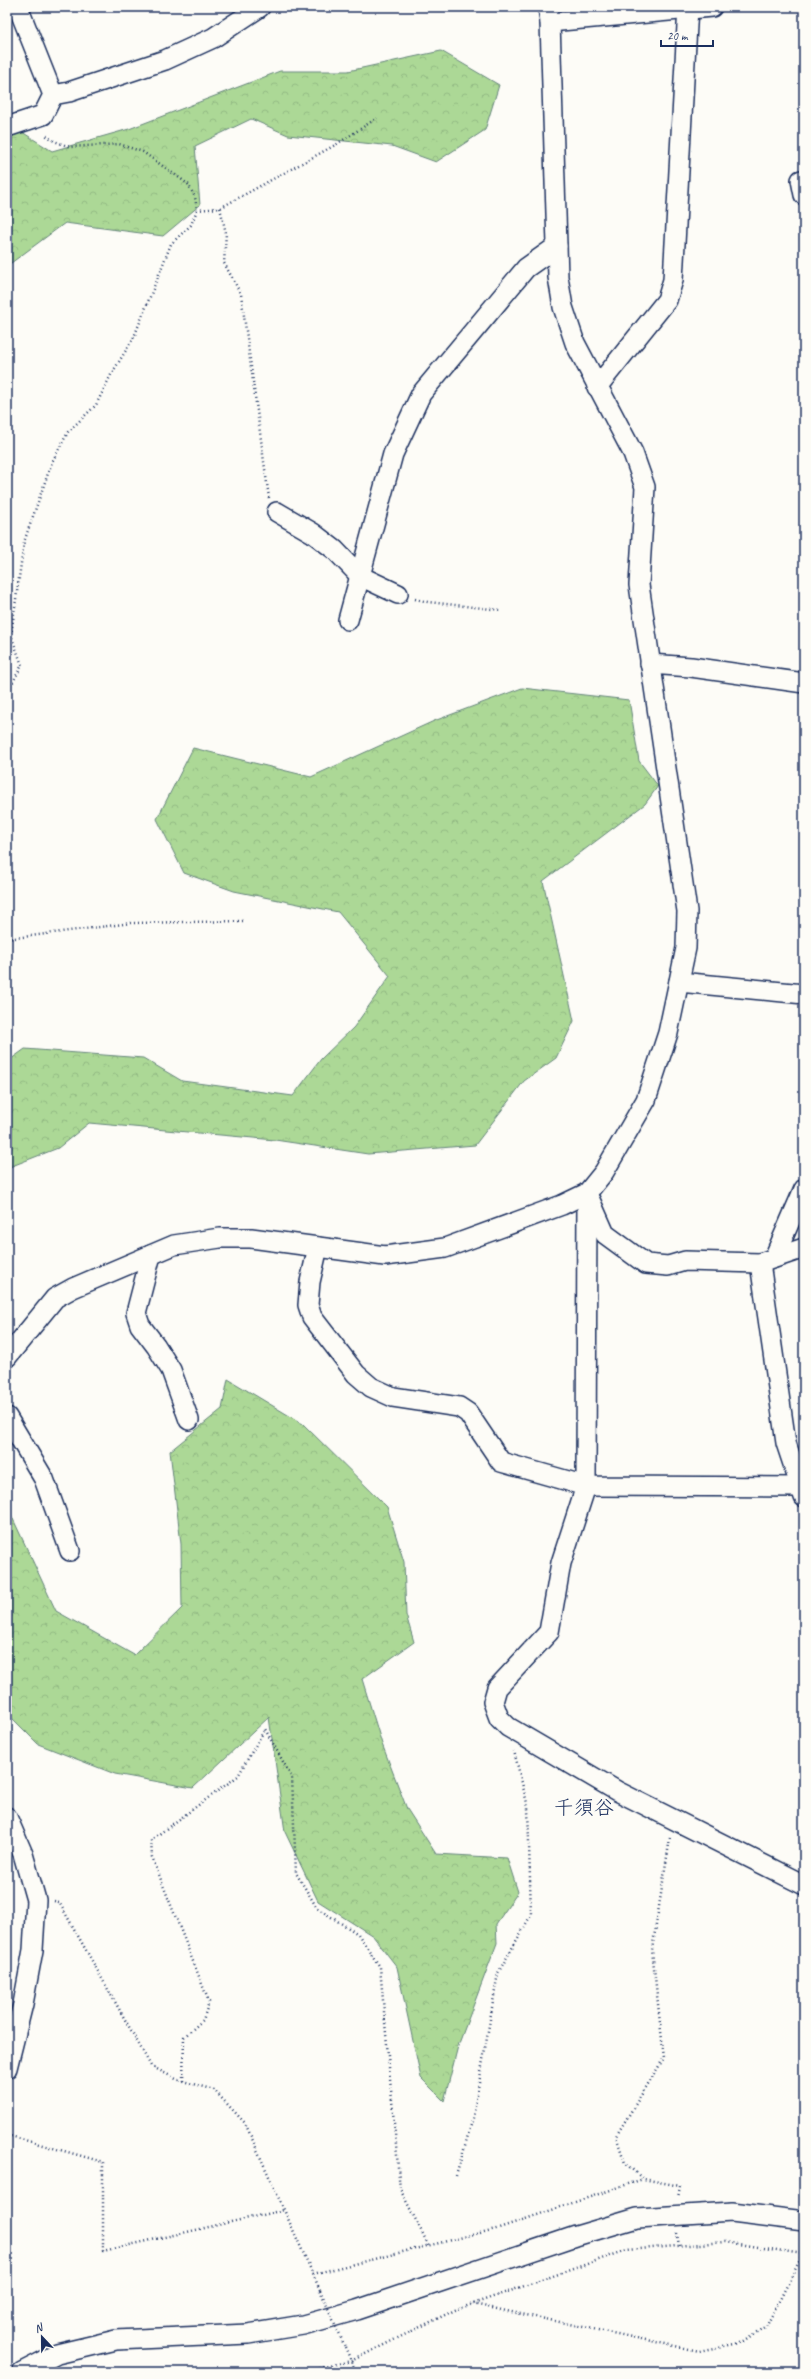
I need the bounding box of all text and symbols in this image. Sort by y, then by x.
scale bar [661,22,713,48]
text: 20 m [667,28,689,44]
district label: 千須谷 [554,1795,614,1820]
north arrow [22,2317,62,2357]
text: N [32,2319,46,2335]

